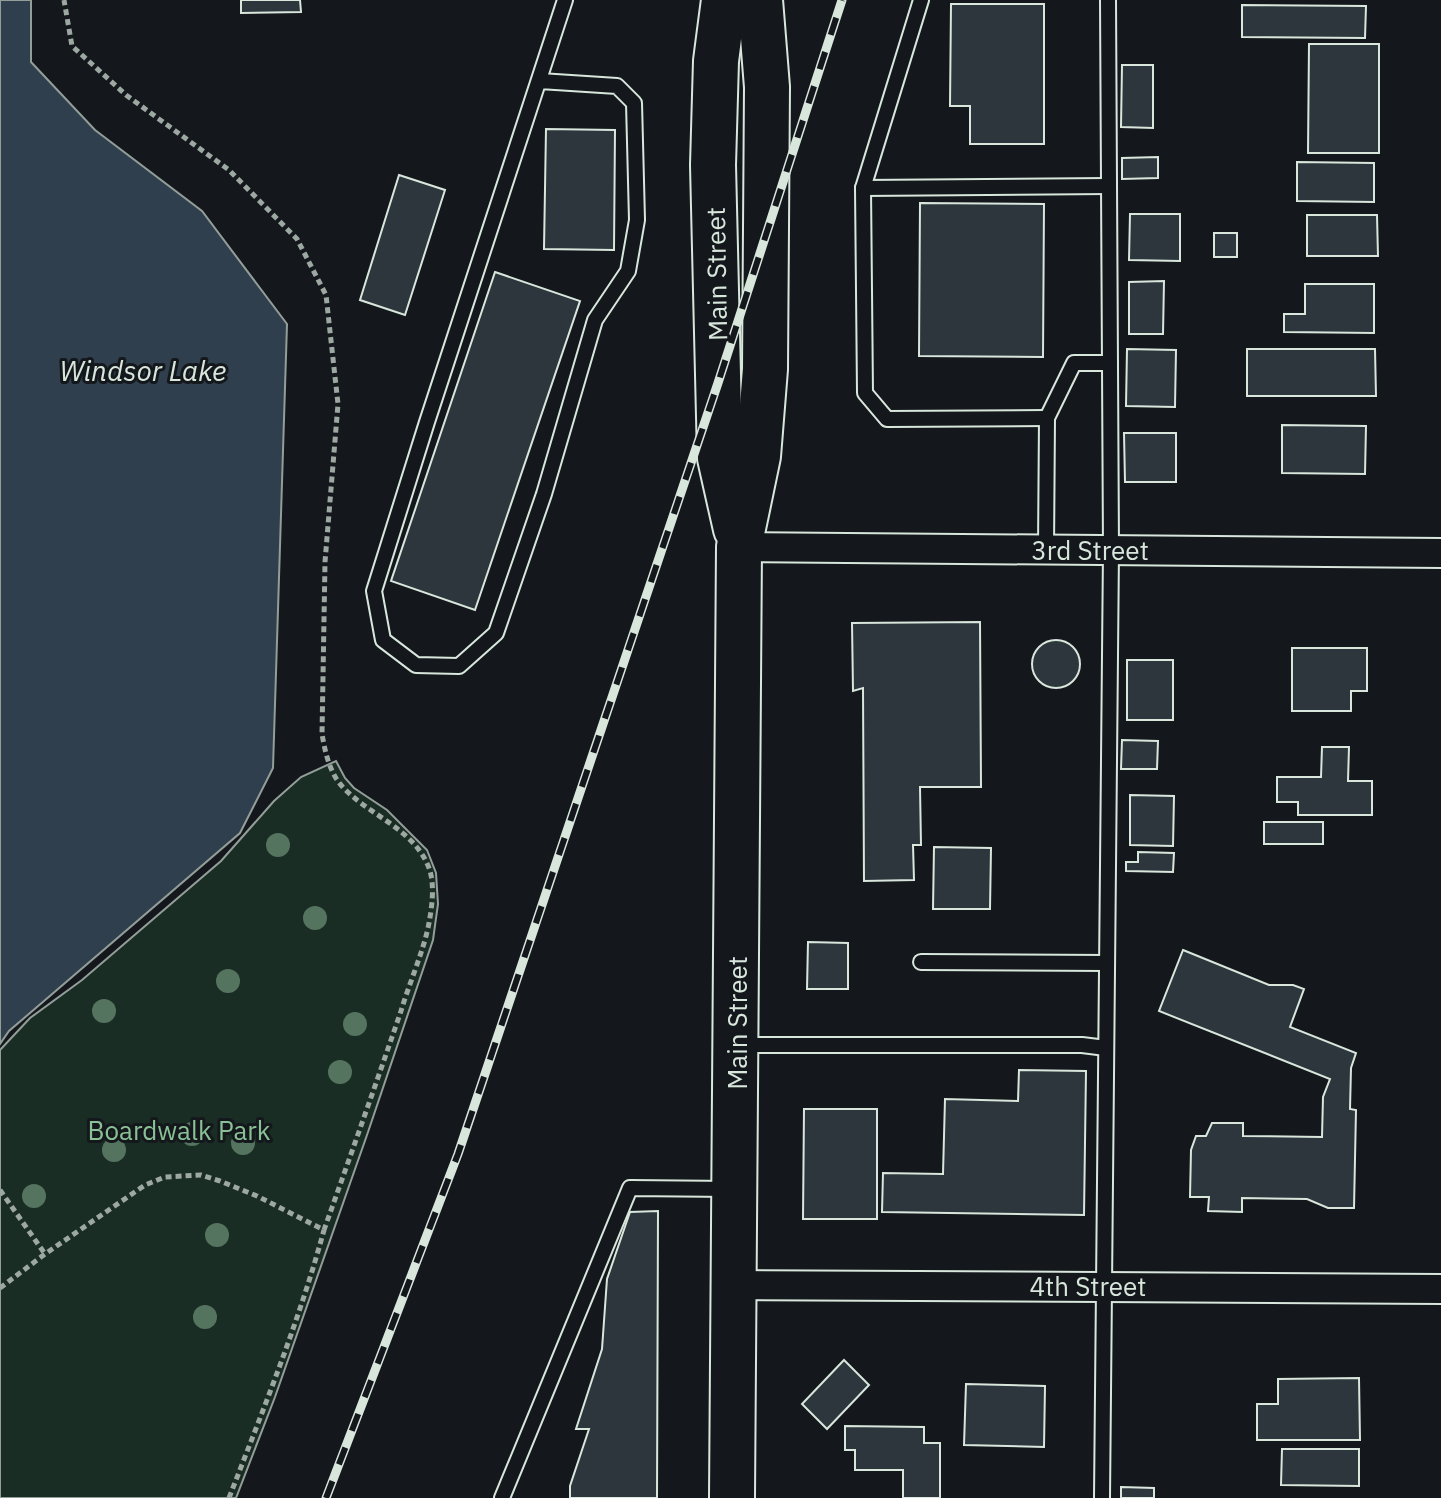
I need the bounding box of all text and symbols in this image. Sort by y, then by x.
street label: Main Street [698,207,734,341]
water label: Windsor Lake [60,352,226,389]
street label: 3rd Street [1031,533,1149,567]
street label: Main Street [720,956,754,1090]
park label: Boardwalk Park [87,1113,271,1147]
street label: 4th Street [1030,1269,1146,1303]

